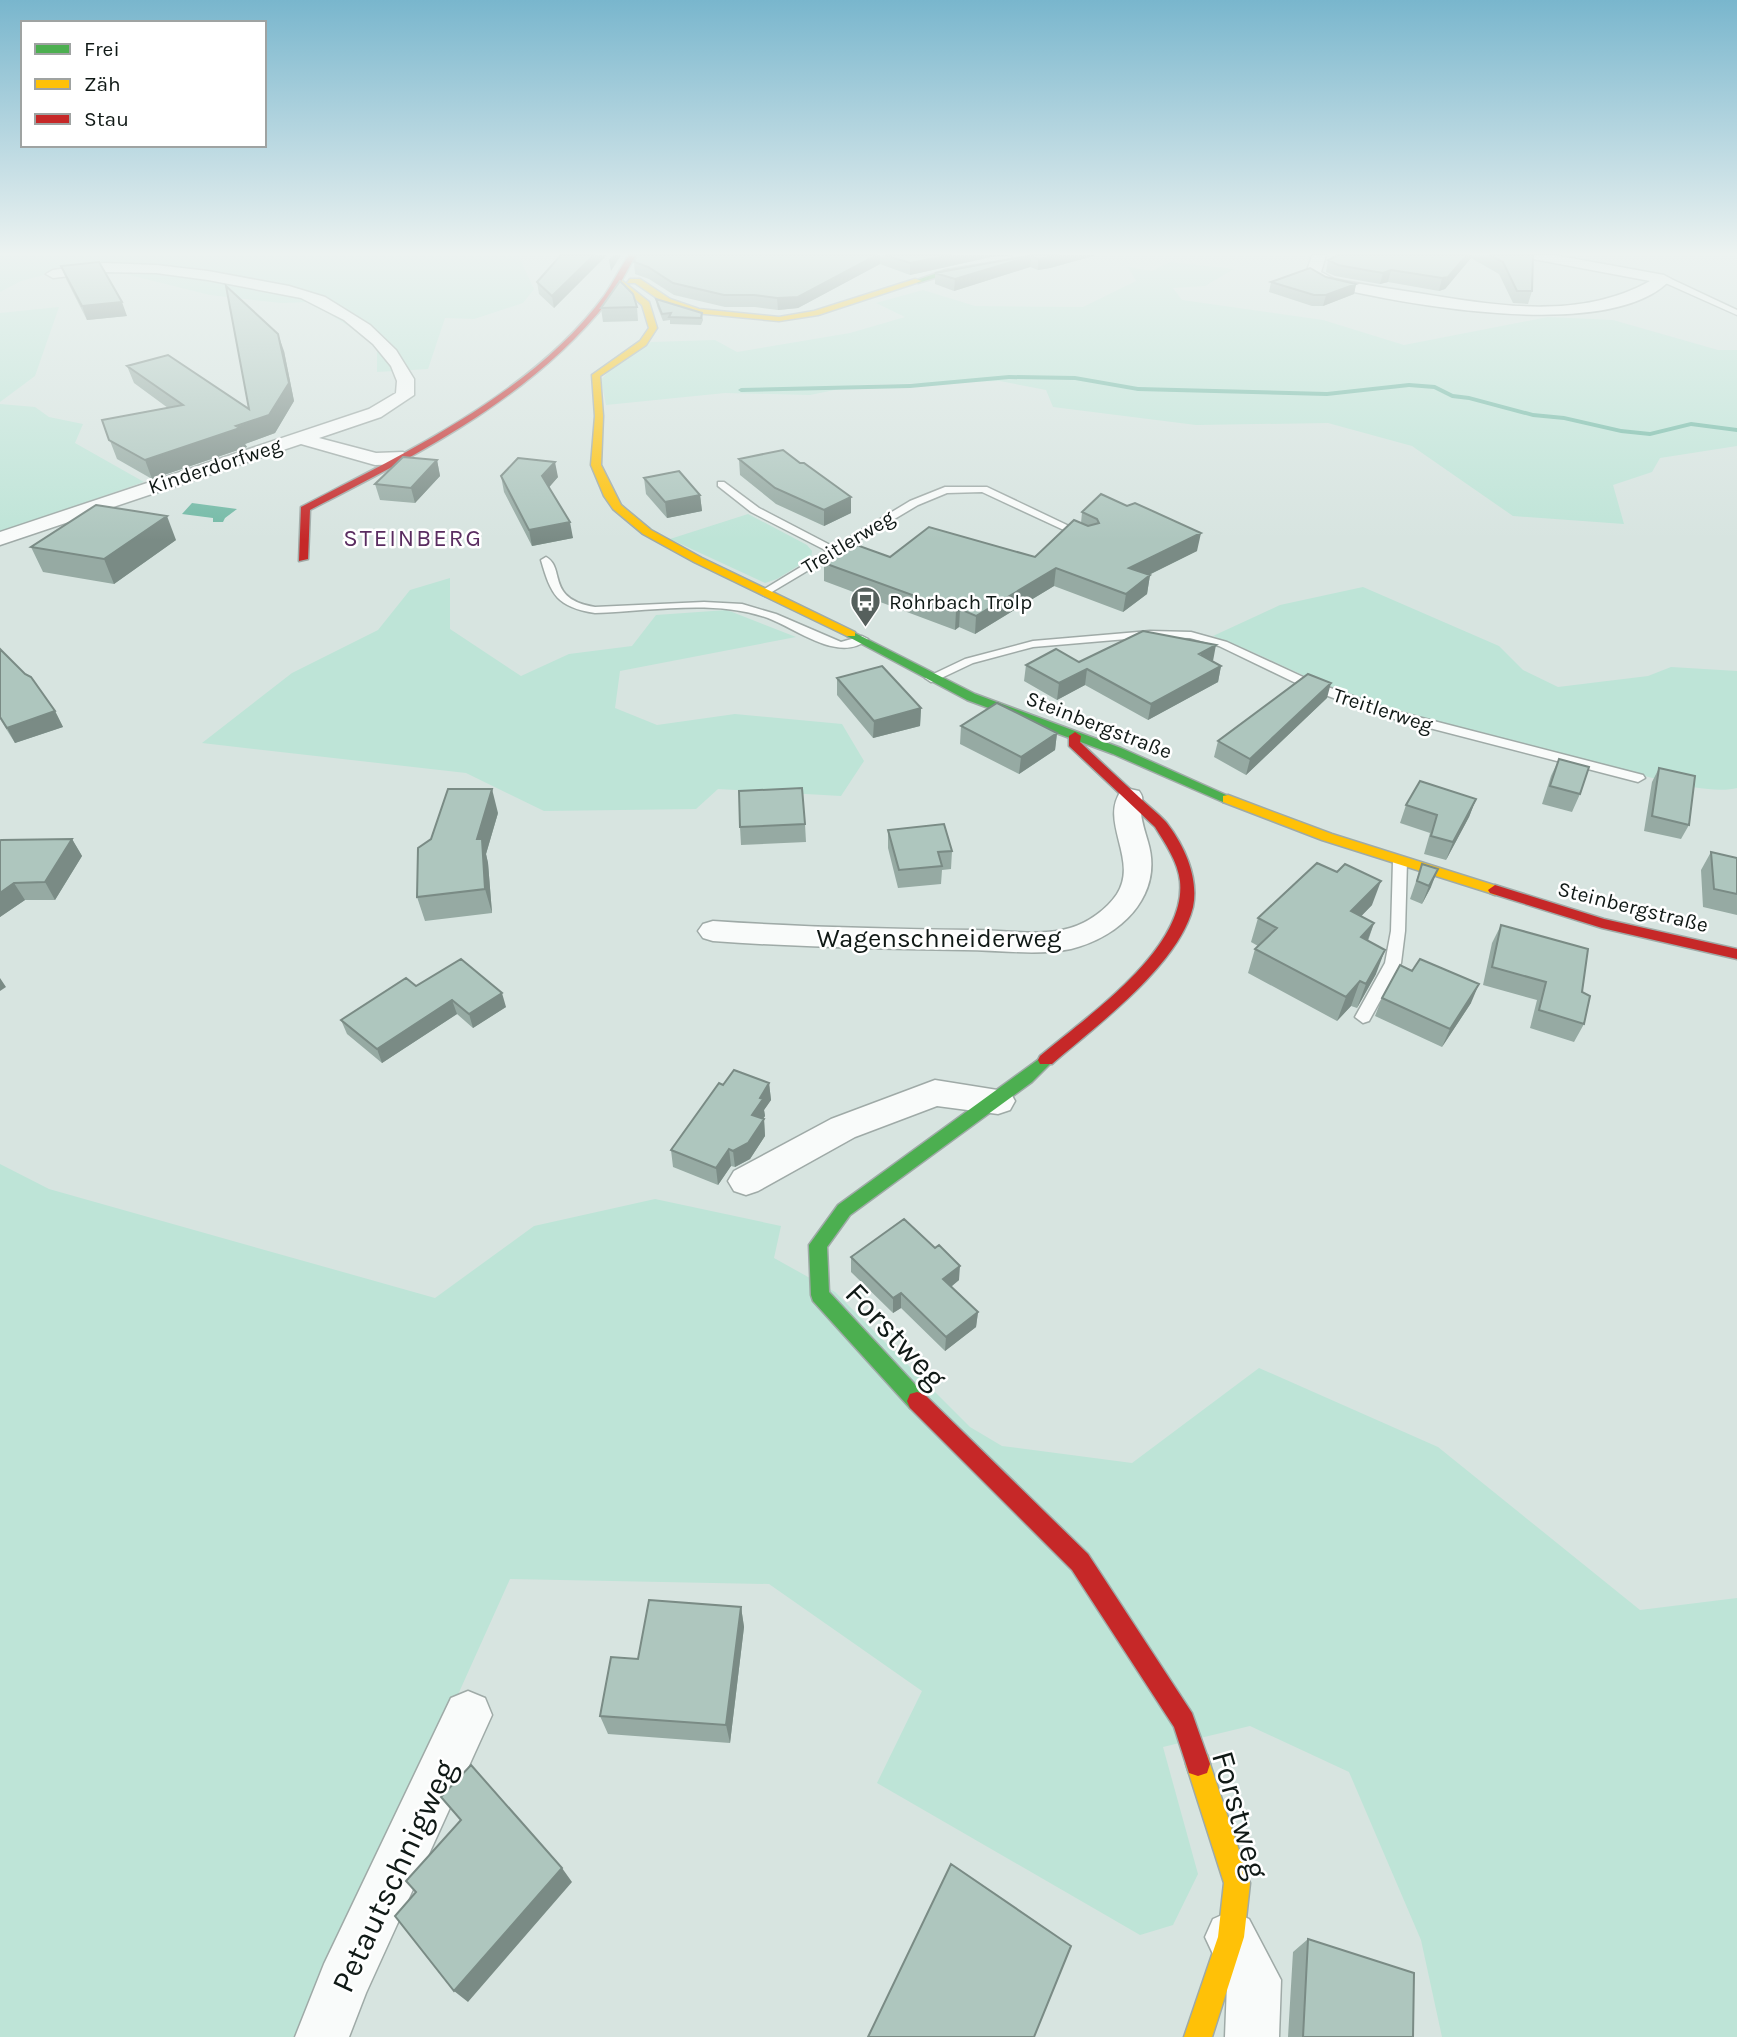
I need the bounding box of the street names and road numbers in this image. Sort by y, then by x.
street label: Kinderdorfweg [145,433,285,499]
street label: Treitlerweg [797,505,899,579]
street label: Treitlerweg [1330,683,1436,737]
street label: Steinbergstraße [1023,686,1175,764]
street label: Steinbergstraße [1555,877,1711,937]
street label: Wagenschneiderweg [816,923,1062,954]
street label: Forstweg [838,1275,954,1397]
street label: Forstweg [1204,1747,1276,1883]
street label: Petautschnigweg [324,1754,464,1998]

